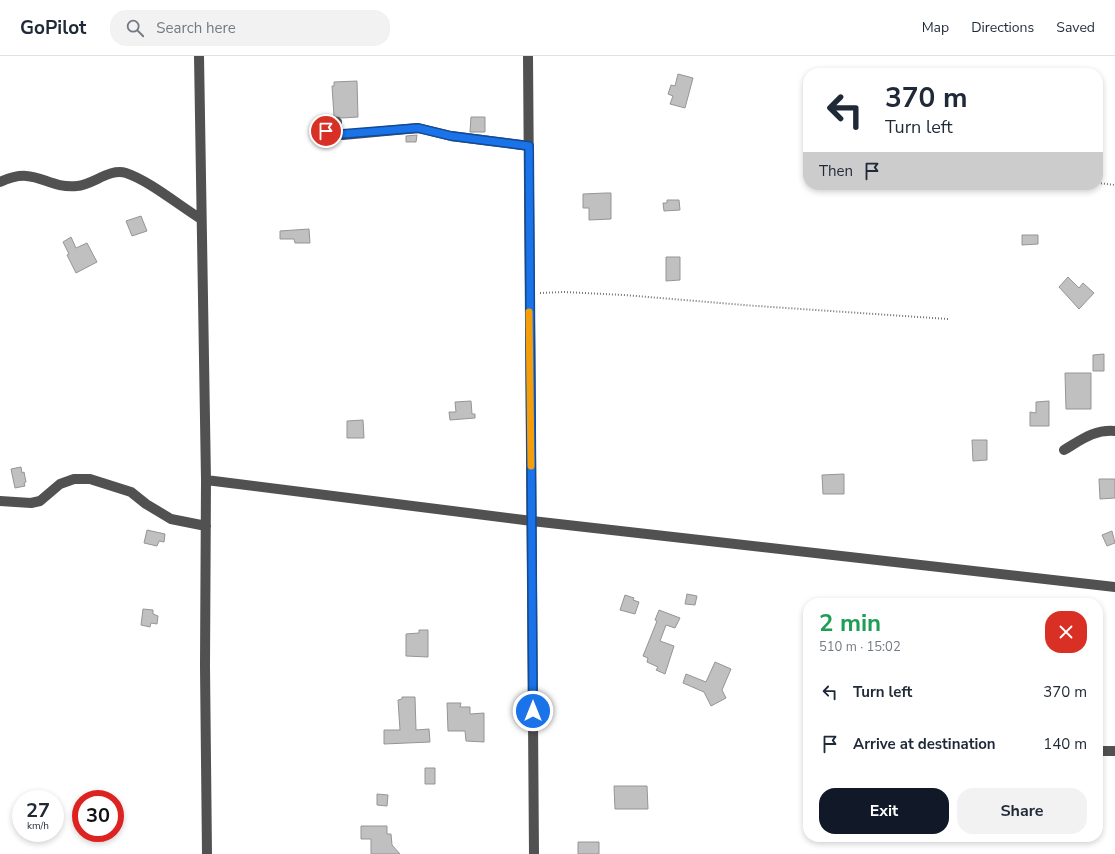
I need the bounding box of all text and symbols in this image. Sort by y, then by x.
search box [110,10,390,46]
text: GoPilot [20,15,86,41]
icon: search [124,17,146,39]
text: Search here [156,18,236,38]
text: Map [922,18,949,37]
text: Directions [971,18,1034,37]
text: Saved [1056,18,1095,37]
text: 370 m [885,79,968,117]
icon: left [819,84,871,136]
pin [309,114,343,148]
text: Turn left [885,115,953,139]
icon: arrive [315,120,337,142]
icon: arrive [861,160,883,182]
text: Then [819,161,853,181]
text: 2 min [819,607,881,639]
button: close [1045,611,1087,653]
text: 510 m · 15:02 [819,638,901,656]
icon: left [819,681,841,703]
text: Turn left [853,682,912,702]
text: 370 m [1043,682,1087,702]
position arrow [512,690,554,732]
icon: arrive [819,733,841,755]
text: Arrive at destination [853,734,996,754]
text: 140 m [1043,734,1087,754]
button: Exit [819,788,949,834]
button: Share [957,788,1087,834]
speed limit sign: 30 [72,790,124,842]
text: 27 [26,797,50,824]
text: km/h [27,819,49,833]

